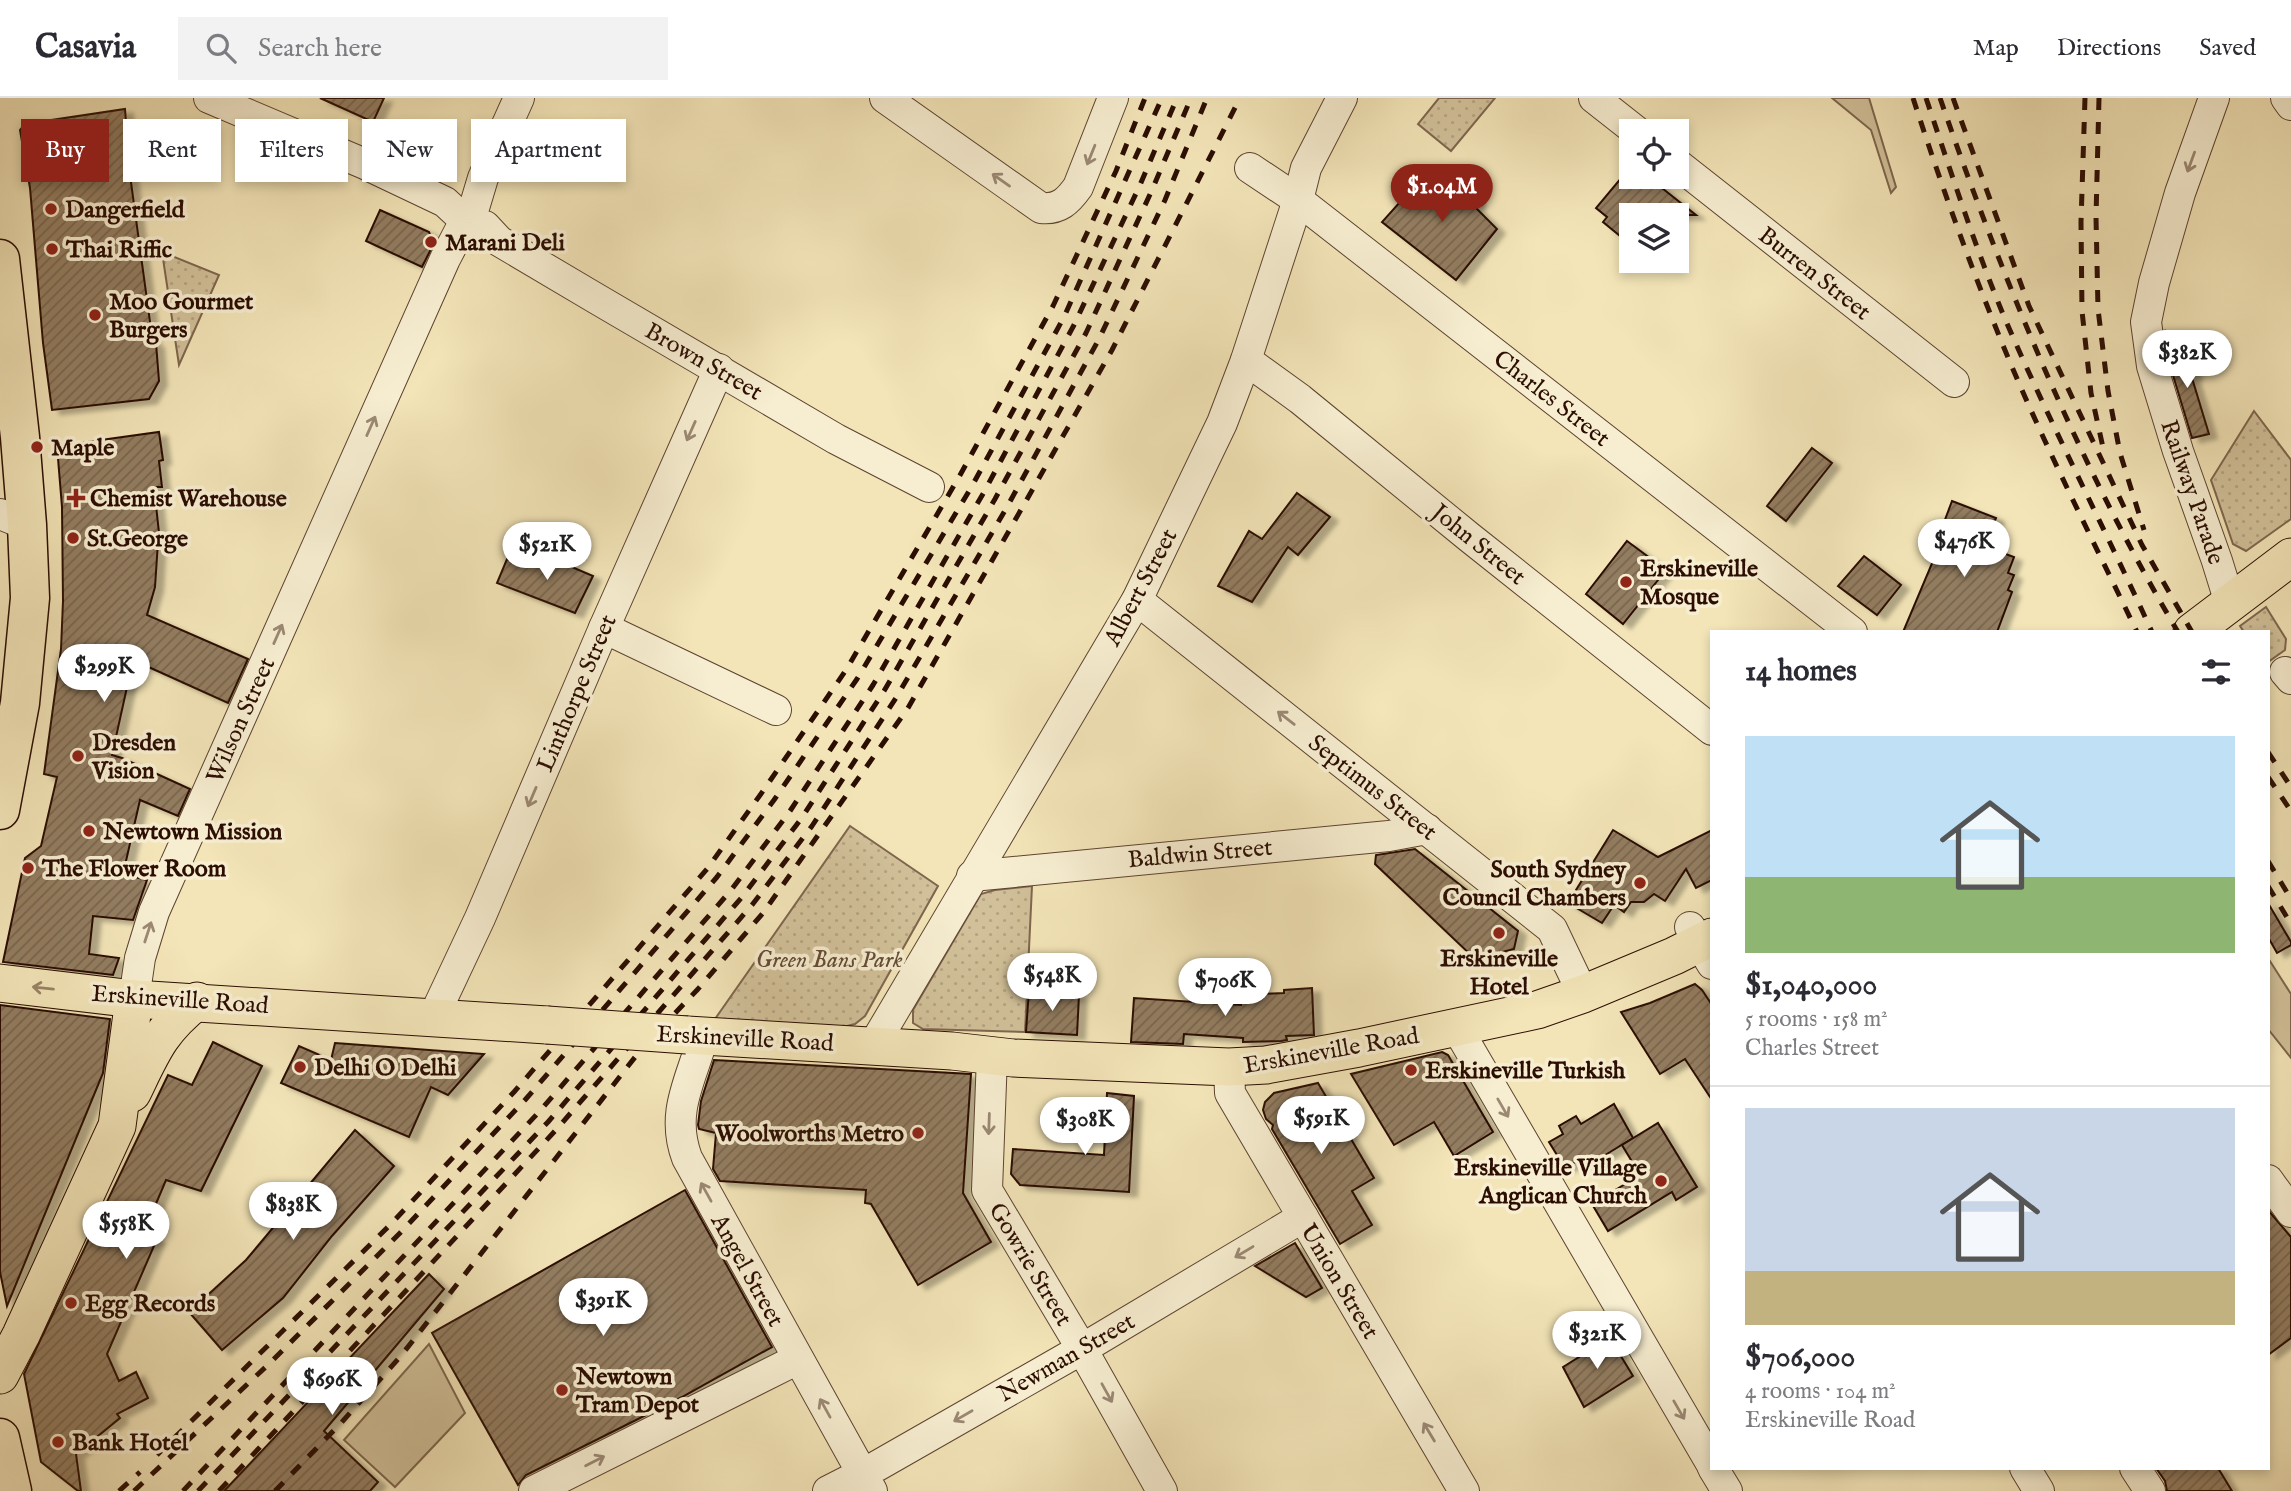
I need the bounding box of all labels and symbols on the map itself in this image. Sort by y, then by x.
one-way arrow [1083,144,1096,165]
one-way arrow [2184,151,2196,173]
pin: $1.04M [1385,164,1499,224]
one-way arrow [992,173,1011,187]
place label: Dangerfield [65,195,186,226]
marker: Dangerfield [43,201,59,217]
street label: Burren Street [1751,221,1877,328]
place label: Marani Deli [445,228,565,259]
marker: Marani Deli [423,234,439,250]
place label: Thai Riffic [65,235,172,266]
marker: Thai Riffic [44,241,60,257]
place label: Moo Gourmet Burgers [109,287,254,346]
marker: Moo Gourmet Burgers [87,307,103,323]
street label: Brown Street [639,316,768,408]
pin: $382K [2138,330,2236,390]
street label: Charles Street [1486,344,1616,454]
one-way arrow [365,416,378,437]
street label: Railway Parade [2152,416,2231,569]
one-way arrow [684,420,697,441]
place label: Maple [51,433,114,464]
marker: Maple [29,439,45,455]
place label: Chemist Warehouse [90,484,287,515]
marker: Chemist Warehouse [68,490,84,506]
street label: John Street [1422,496,1531,593]
pin: $476K [1915,519,2013,579]
pin: $521K [498,522,596,582]
place label: St.George [87,524,188,555]
street label: Albert Street [1097,524,1185,653]
marker: St.George [65,530,81,546]
place label: Erskineville Mosque [1640,554,1758,613]
marker: Erskineville Mosque [1618,574,1634,590]
street label: Linthorpe Street [530,610,624,777]
one-way arrow [272,624,285,645]
pin: $299K [55,644,153,704]
street label: Wilson Street [200,653,283,789]
one-way arrow [1278,711,1296,726]
place label: Dresden Vision [91,728,176,787]
street label: Septimus Street [1301,728,1443,848]
marker: Dresden Vision [70,748,86,764]
one-way arrow [525,786,538,807]
place label: Newtown Mission [102,817,283,848]
marker: Newtown Mission [81,823,97,839]
street label: Baldwin Street [1126,833,1274,876]
place label: The Flower Room [41,854,227,885]
place label: South Sydney Council Chambers [1442,855,1627,914]
marker: The Flower Room [20,860,36,876]
marker: South Sydney Council Chambers [1632,875,1648,891]
one-way arrow [142,921,155,943]
marker: Erskineville Hotel [1491,925,1507,941]
place label: Erskineville Hotel [1440,944,1558,1003]
park label: Green Bans Park [755,945,903,976]
pin: $548K [1003,954,1101,1013]
pin: $706K [1176,958,1274,1018]
street label: Erskineville Road [90,979,270,1022]
one-way arrow [32,982,55,995]
street label: Erskineville Road [655,1019,835,1060]
street label: Erskineville Road [1241,1021,1422,1082]
place label: Delhi O Delhi [314,1053,457,1084]
place label: Erskineville Turkish [1425,1056,1626,1087]
marker: Delhi O Delhi [292,1059,308,1075]
marker: Erskineville Turkish [1403,1062,1419,1078]
pin: $591K [1272,1096,1370,1156]
one-way arrow [1497,1097,1510,1118]
pin: $308K [1036,1098,1134,1157]
one-way arrow [982,1113,995,1136]
place label: Woolworths Metro [714,1119,904,1150]
marker: Woolworths Metro [910,1125,926,1141]
place label: Erskineville Village Anglican Church [1454,1153,1647,1212]
marker: Erskineville Village Anglican Church [1653,1173,1669,1189]
pin: $838K [244,1182,342,1242]
one-way arrow [699,1183,713,1203]
street label: Gowrie Street [981,1197,1079,1332]
pin: $558K [77,1202,175,1261]
street label: Angel Street [702,1208,790,1333]
street label: Union Street [1292,1218,1385,1345]
one-way arrow [1234,1245,1254,1259]
pin: $391K [554,1278,652,1338]
place label: Egg Records [85,1289,216,1320]
marker: Egg Records [63,1295,79,1311]
street label: Newman Street [993,1307,1141,1410]
pin: $321K [1548,1312,1646,1371]
pin: $696K [283,1358,381,1417]
place label: Newtown Tram Depot [575,1362,700,1421]
marker: Newtown Tram Depot [554,1382,570,1398]
one-way arrow [1100,1382,1114,1402]
one-way arrow [818,1398,832,1418]
one-way arrow [1673,1400,1687,1420]
one-way arrow [953,1410,973,1424]
one-way arrow [1422,1423,1436,1443]
place label: Bank Hotel [72,1428,189,1459]
marker: Bank Hotel [50,1434,66,1450]
one-way arrow [584,1453,605,1467]

